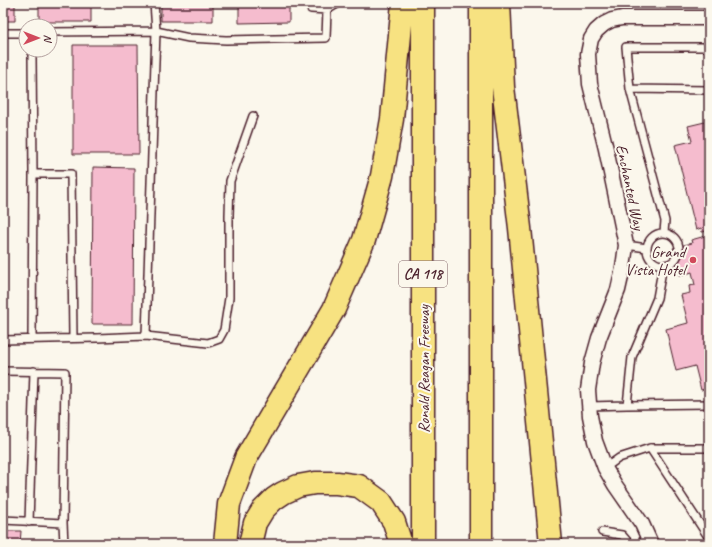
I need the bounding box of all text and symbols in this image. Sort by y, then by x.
north arrow [18,18,58,58]
text: N [41,35,55,44]
street label: Enchanted Way [611,143,649,233]
place label: Grand Vista Hotel [625,242,688,280]
marker: Grand Vista Hotel [688,255,698,265]
road number: CA 118 [399,261,447,287]
street label: Ronald Reagan Freeway [414,303,434,433]

